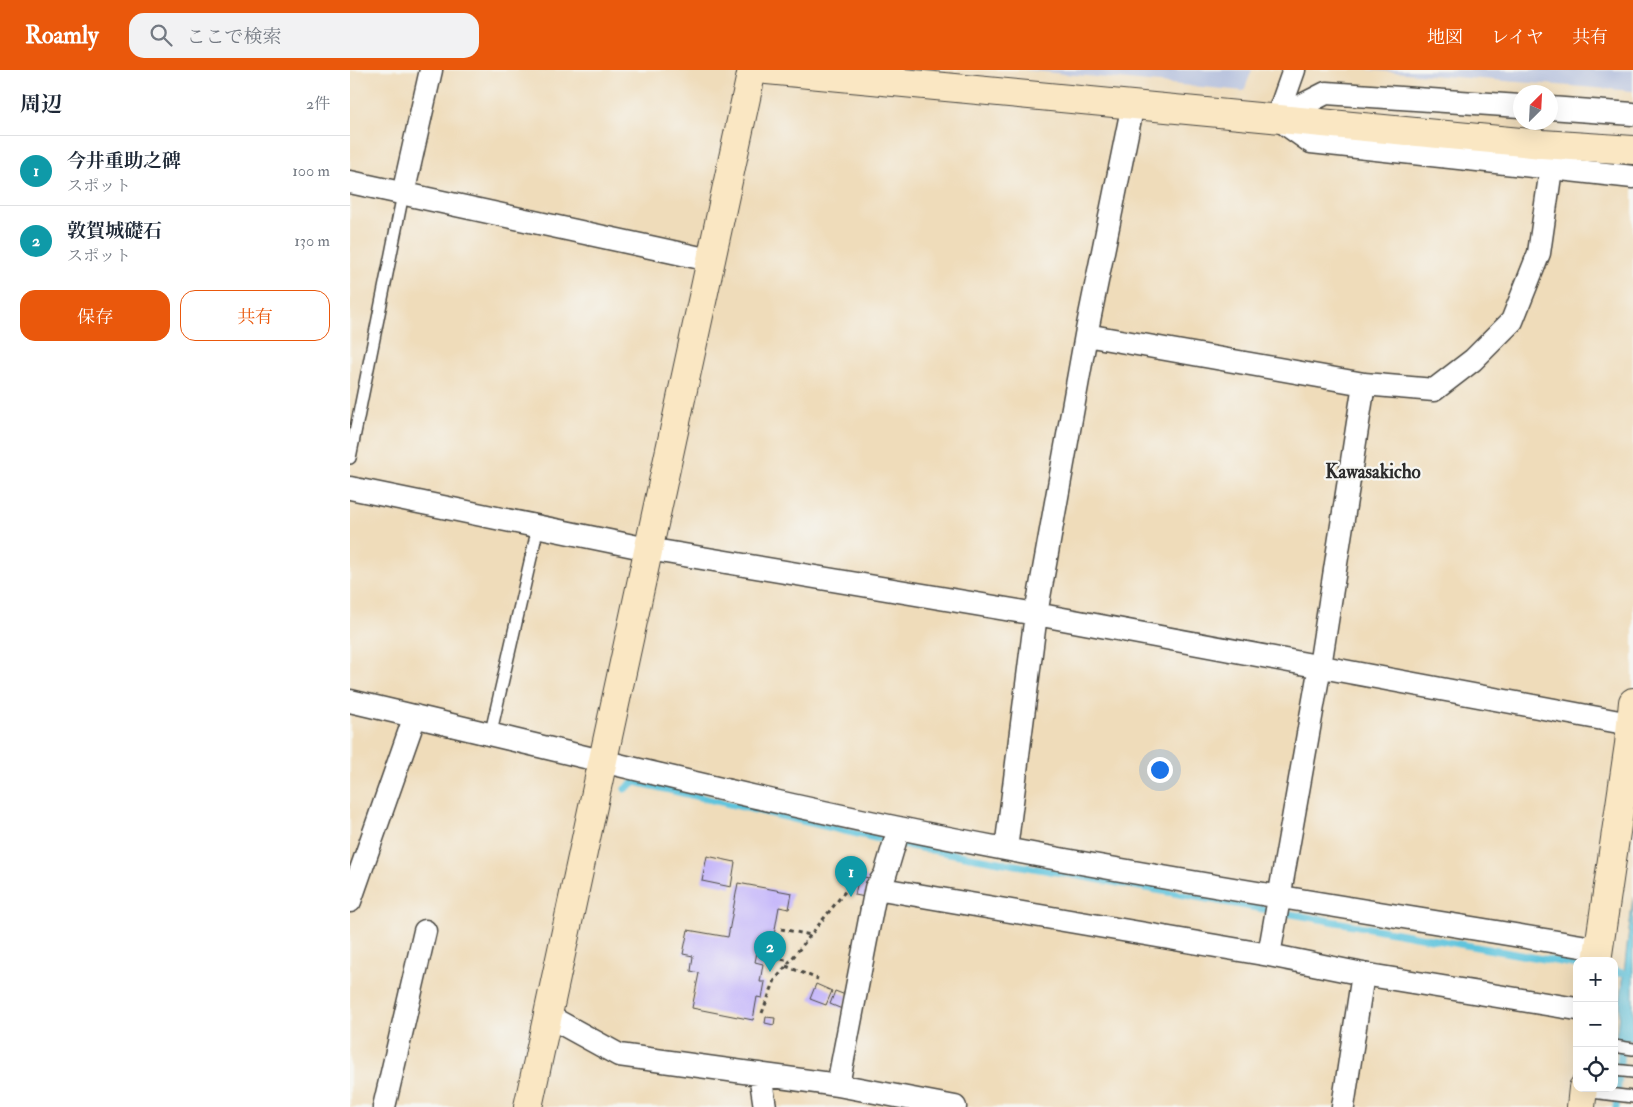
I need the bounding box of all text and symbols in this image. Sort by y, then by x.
search box [129,13,479,58]
text: Roamly [25,20,99,51]
icon: search [147,21,175,49]
text: ここで検索 [187,25,282,49]
text: 地図 [1427,26,1463,49]
text: レイヤ [1491,26,1544,49]
text: 共有 [1572,26,1608,49]
north arrow [1513,85,1558,130]
text: 周辺 [20,91,62,118]
text: 2件 [306,94,330,114]
text: 今井重助之碑 [67,149,181,173]
text: 1 [33,161,39,181]
text: 100 m [292,161,330,181]
text: スポット [67,176,131,196]
text: 敦賀城礎石 [67,219,162,243]
text: 2 [32,231,40,251]
text: 130 m [294,231,330,251]
text: スポット [67,246,131,266]
button: 保存 [20,290,170,341]
button: 共有 [180,290,330,341]
district label: Kawasakicho [1325,460,1421,484]
your location [1147,757,1173,783]
pin: 1 [835,856,867,897]
pin: 2 [754,931,786,972]
map controls [1573,957,1618,1092]
button: + [1573,957,1618,1002]
button: − [1573,1002,1618,1047]
button: locate [1573,1047,1618,1092]

